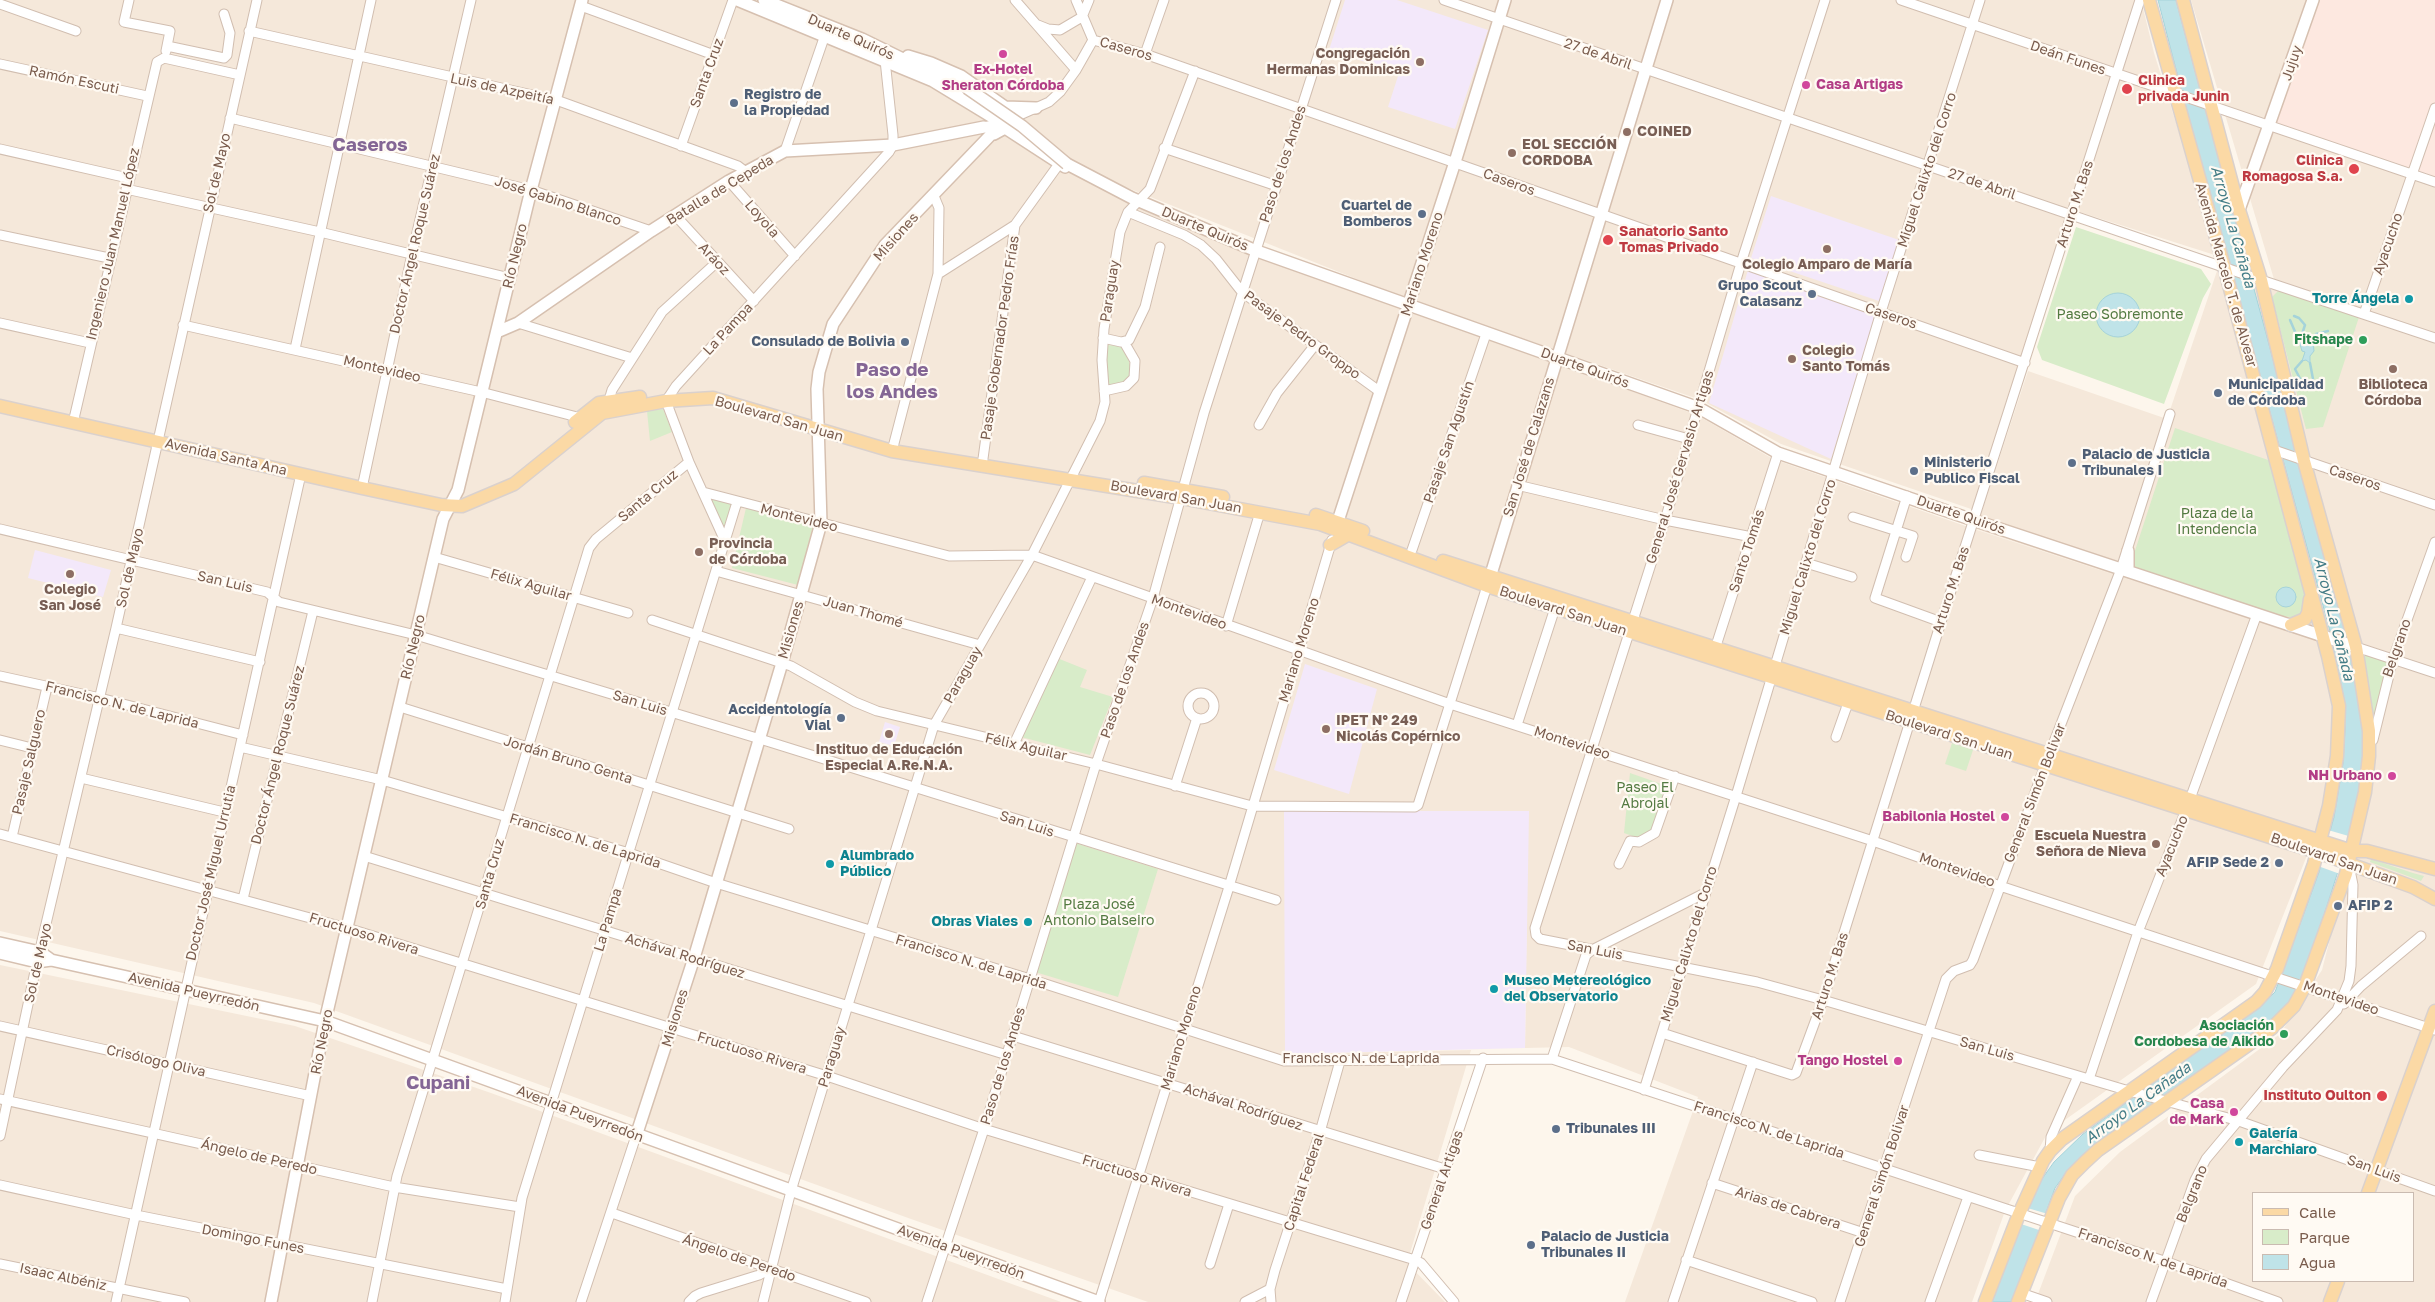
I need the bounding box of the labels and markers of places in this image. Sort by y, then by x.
place label: Congregación Hermanas Dominicas [1267,46,1410,78]
marker: Ex-Hotel Sheraton Córdoba [997,48,1009,60]
marker: Congregación Hermanas Dominicas [1414,56,1426,68]
place label: Ex-Hotel Sheraton Córdoba [942,62,1064,94]
place label: Clinica privada Junin [2138,73,2229,105]
place label: Casa Artigas [1816,77,1903,93]
marker: Casa Artigas [1800,79,1812,91]
marker: Clinica privada Junin [2120,82,2134,96]
place label: Registro de la Propiedad [744,87,829,120]
marker: Registro de la Propiedad [728,97,740,109]
place label: COINED [1637,124,1692,140]
marker: COINED [1621,126,1633,138]
place label: EOL SECCIÓN CORDOBA [1522,137,1617,170]
marker: EOL SECCIÓN CORDOBA [1506,147,1518,159]
place label: Clinica Romagosa S.a. [2242,153,2343,186]
marker: Clinica Romagosa S.a. [2347,162,2361,176]
place label: Cuartel de Bomberos [1341,198,1412,230]
marker: Cuartel de Bomberos [1416,208,1428,220]
place label: Sanatorio Santo Tomas Privado [1619,224,1728,256]
marker: Sanatorio Santo Tomas Privado [1601,233,1615,247]
marker: Colegio Amparo de María [1821,243,1833,255]
place label: Colegio Amparo de María [1742,257,1912,273]
place label: Grupo Scout Calasanz [1718,278,1802,310]
marker: Grupo Scout Calasanz [1806,288,1818,300]
place label: Torre Ángela [2312,291,2399,307]
marker: Torre Ángela [2403,293,2415,305]
place label: Fitshape [2294,332,2353,348]
place label: Consulado de Bolivia [751,334,895,350]
marker: Fitshape [2357,334,2369,346]
marker: Consulado de Bolivia [899,336,911,348]
place label: Colegio Santo Tomás [1802,343,1890,376]
marker: Colegio Santo Tomás [1786,353,1798,365]
marker: Biblioteca Córdoba [2387,363,2399,375]
place label: Municipalidad de Córdoba [2228,377,2324,410]
place label: Biblioteca Córdoba [2358,377,2428,410]
marker: Municipalidad de Córdoba [2212,387,2224,399]
place label: Palacio de Justicia Tribunales I [2082,447,2210,480]
place label: Ministerio Publico Fiscal [1924,455,2020,488]
marker: Palacio de Justicia Tribunales I [2066,457,2078,469]
marker: Ministerio Publico Fiscal [1908,465,1920,477]
place label: Provincia de Córdoba [709,536,787,568]
marker: Provincia de Córdoba [693,546,705,558]
marker: Colegio San José [64,568,76,580]
place label: Colegio San José [39,582,101,614]
place label: Accidentología Vial [728,702,831,734]
marker: Accidentología Vial [835,712,847,724]
place label: IPET N° 249 Nicolás Copérnico [1336,713,1461,746]
marker: IPET N° 249 Nicolás Copérnico [1320,723,1332,735]
marker: Instituo de Educación Especial A.Re.N.A. [883,728,895,740]
place label: Instituo de Educación Especial A.Re.N.A. [815,742,963,774]
place label: NH Urbano [2308,768,2382,784]
marker: NH Urbano [2386,770,2398,782]
place label: Babilonia Hostel [1882,809,1995,825]
marker: Babilonia Hostel [1999,811,2011,823]
place label: Escuela Nuestra Señora de Nieva [2034,828,2146,860]
marker: Escuela Nuestra Señora de Nieva [2150,838,2162,850]
place label: Alumbrado Público [840,848,914,880]
place label: AFIP Sede 2 [2187,855,2269,871]
marker: AFIP Sede 2 [2273,857,2285,869]
marker: Alumbrado Público [824,858,836,870]
place label: AFIP 2 [2348,898,2392,914]
marker: AFIP 2 [2332,900,2344,912]
place label: Obras Viales [931,914,1018,930]
marker: Obras Viales [1022,916,1034,928]
place label: Museo Metereológico del Observatorio [1504,973,1651,1006]
marker: Museo Metereológico del Observatorio [1488,983,1500,995]
place label: Asociación Cordobesa de Aikido [2134,1018,2274,1050]
marker: Asociación Cordobesa de Aikido [2278,1028,2290,1040]
place label: Tango Hostel [1798,1053,1888,1069]
marker: Tango Hostel [1892,1055,1904,1067]
place label: Instituto Oulton [2263,1088,2371,1104]
marker: Instituto Oulton [2375,1089,2389,1103]
place label: Casa de Mark [2169,1096,2224,1128]
marker: Casa de Mark [2228,1106,2240,1118]
place label: Tribunales III [1566,1121,1656,1137]
marker: Tribunales III [1550,1123,1562,1135]
place label: Galería Marchiaro [2249,1126,2317,1158]
marker: Galería Marchiaro [2233,1136,2245,1148]
place label: Palacio de Justicia Tribunales II [1541,1229,1669,1262]
marker: Palacio de Justicia Tribunales II [1525,1239,1537,1251]

